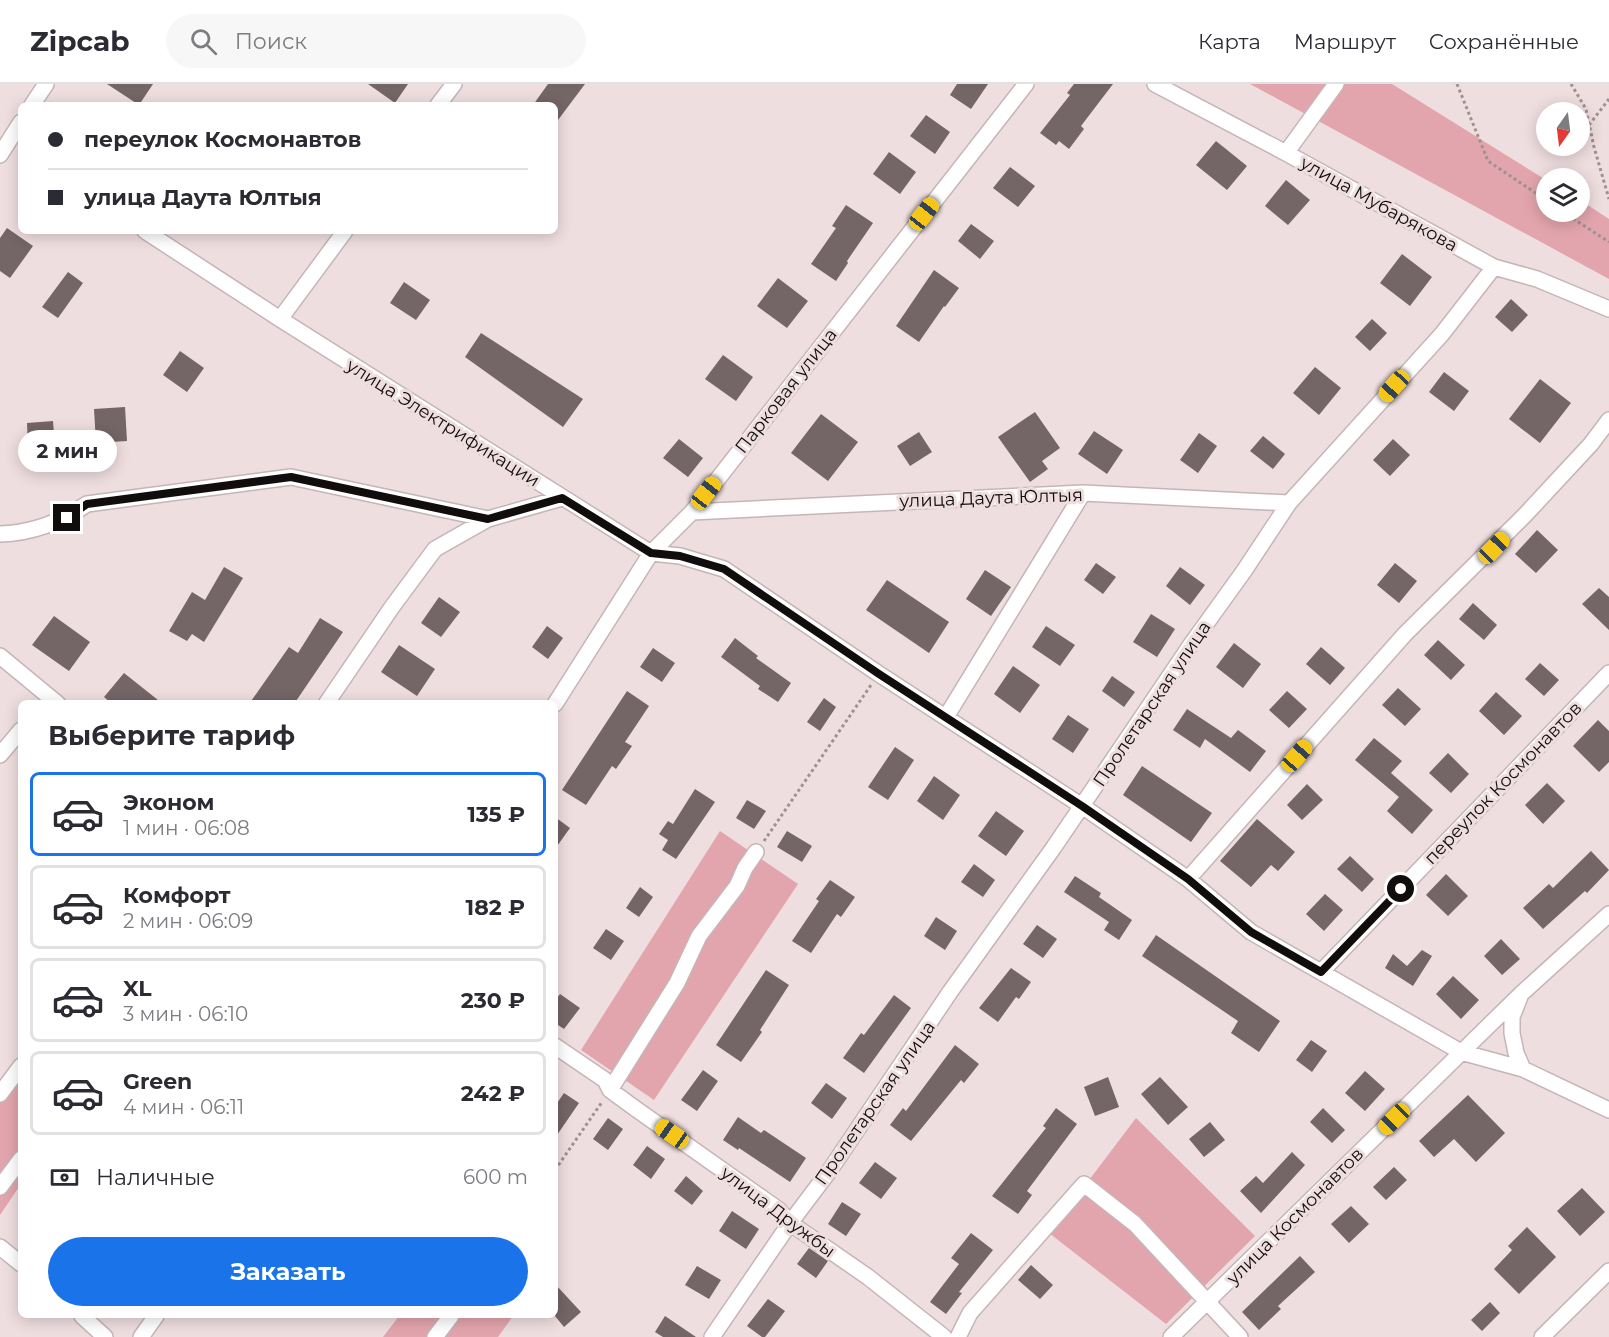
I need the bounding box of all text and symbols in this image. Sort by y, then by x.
search box [166,14,586,68]
text: Zipcab [30,24,130,58]
icon: search [187,25,220,58]
text: Поиск [235,28,307,55]
text: Карта [1198,29,1261,54]
text: Маршрут [1294,29,1396,54]
text: Сохранённые [1429,29,1579,54]
north arrow [1536,102,1590,156]
map controls [1536,102,1590,222]
text: переулок Космонавтов [84,126,361,153]
street label: улица Мубарякова [1296,151,1461,256]
button: layers [1536,168,1590,222]
text: улица Даута Юлтыя [84,184,322,211]
car [906,194,942,234]
street label: Парковая улица [730,324,842,458]
street label: улица Электрификации [341,354,544,492]
car [1375,367,1413,405]
callout: 2 мин [17,431,116,473]
text: 2 мин [37,439,98,463]
car [688,473,724,513]
street label: улица Даута Юлтыя [898,484,1083,512]
route end [53,504,80,531]
car [1475,529,1513,567]
street label: Пролетарская улица [1088,617,1216,791]
street label: переулок Космонавтов [1420,697,1586,869]
text: Выберите тариф [48,719,295,752]
car [1278,737,1316,775]
icon: car [51,787,105,841]
text: Эконом [123,789,214,816]
text: 135 ₽ [467,801,525,828]
text: 1 мин · 06:08 [123,816,250,840]
route start [1387,875,1414,902]
icon: car [51,880,105,934]
text: Комфорт [123,882,231,909]
text: 182 ₽ [466,894,525,921]
text: 2 мин · 06:09 [123,909,253,933]
icon: car [51,973,105,1027]
text: XL [123,975,152,1002]
text: 230 ₽ [461,987,525,1014]
text: 3 мин · 06:10 [123,1002,248,1026]
street label: Пролетарская улица [810,1017,940,1189]
icon: car [51,1066,105,1120]
text: Green [123,1068,192,1095]
text: 242 ₽ [461,1080,525,1107]
text: 4 мин · 06:11 [123,1095,244,1119]
car [1375,1100,1413,1138]
car [652,1116,692,1152]
street label: улица Космонавтов [1221,1143,1368,1290]
icon: cash [48,1161,81,1194]
street label: улица Дружбы [716,1161,840,1262]
text: Наличные [96,1164,215,1191]
text: 600 m [463,1165,528,1189]
button: Заказать [48,1237,528,1306]

